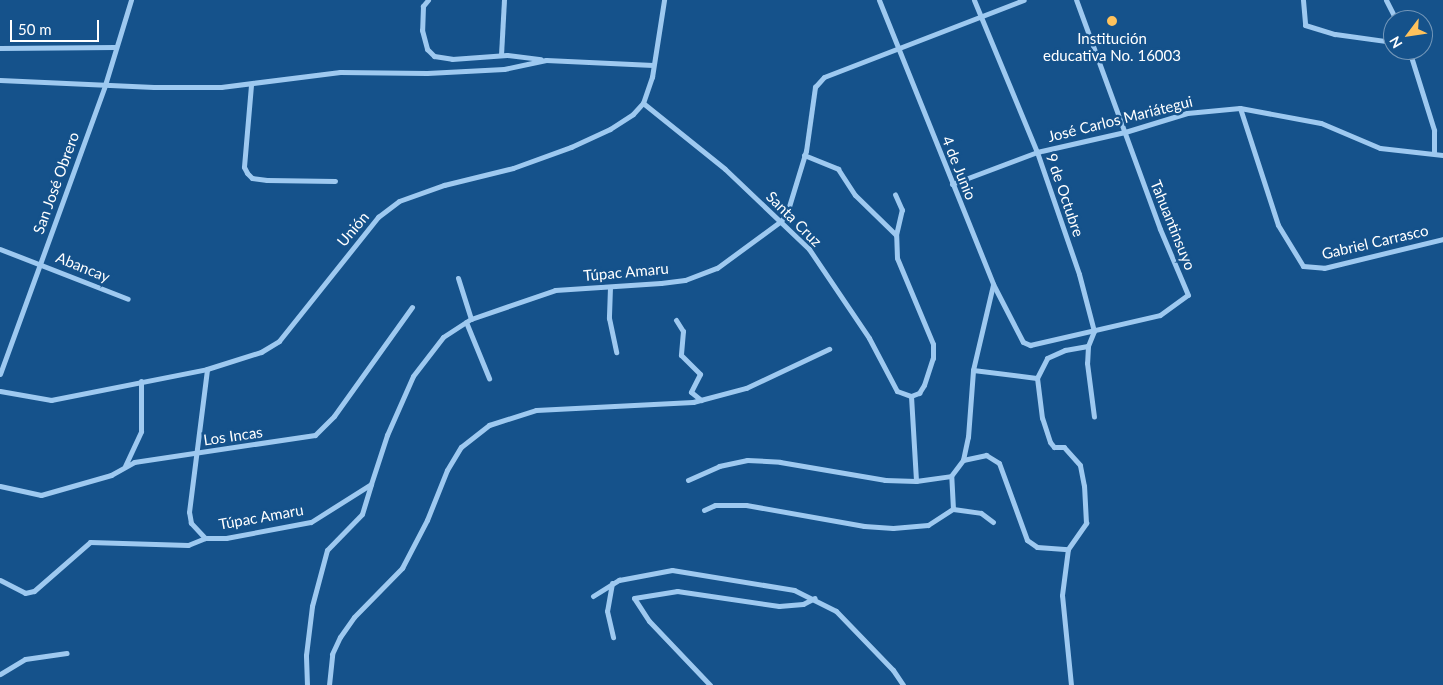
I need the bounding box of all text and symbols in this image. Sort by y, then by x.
scale bar [12,10,101,42]
north arrow [1383,10,1433,60]
marker: Institución educativa No. 16003 [1106,15,1118,27]
text: 50 m [18,20,52,38]
place label: Institución educativa No. 16003 [1043,29,1181,64]
text: N [1386,33,1406,51]
street label: José Carlos Mariátegui [1046,92,1194,146]
street label: San José Obrero [29,129,83,237]
street label: 4 de Junio [938,133,980,203]
street label: 9 de Octubre [1042,151,1088,239]
street label: Tahuantinsuyo [1147,177,1199,273]
street label: Santa Cruz [763,188,825,250]
street label: Unión [333,208,373,250]
street label: Gabriel Carrasco [1320,221,1430,263]
street label: Abancay [53,248,113,286]
street label: Túpac Amaru [582,259,670,285]
street label: Los Incas [202,423,264,449]
street label: Túpac Amaru [217,501,305,533]

